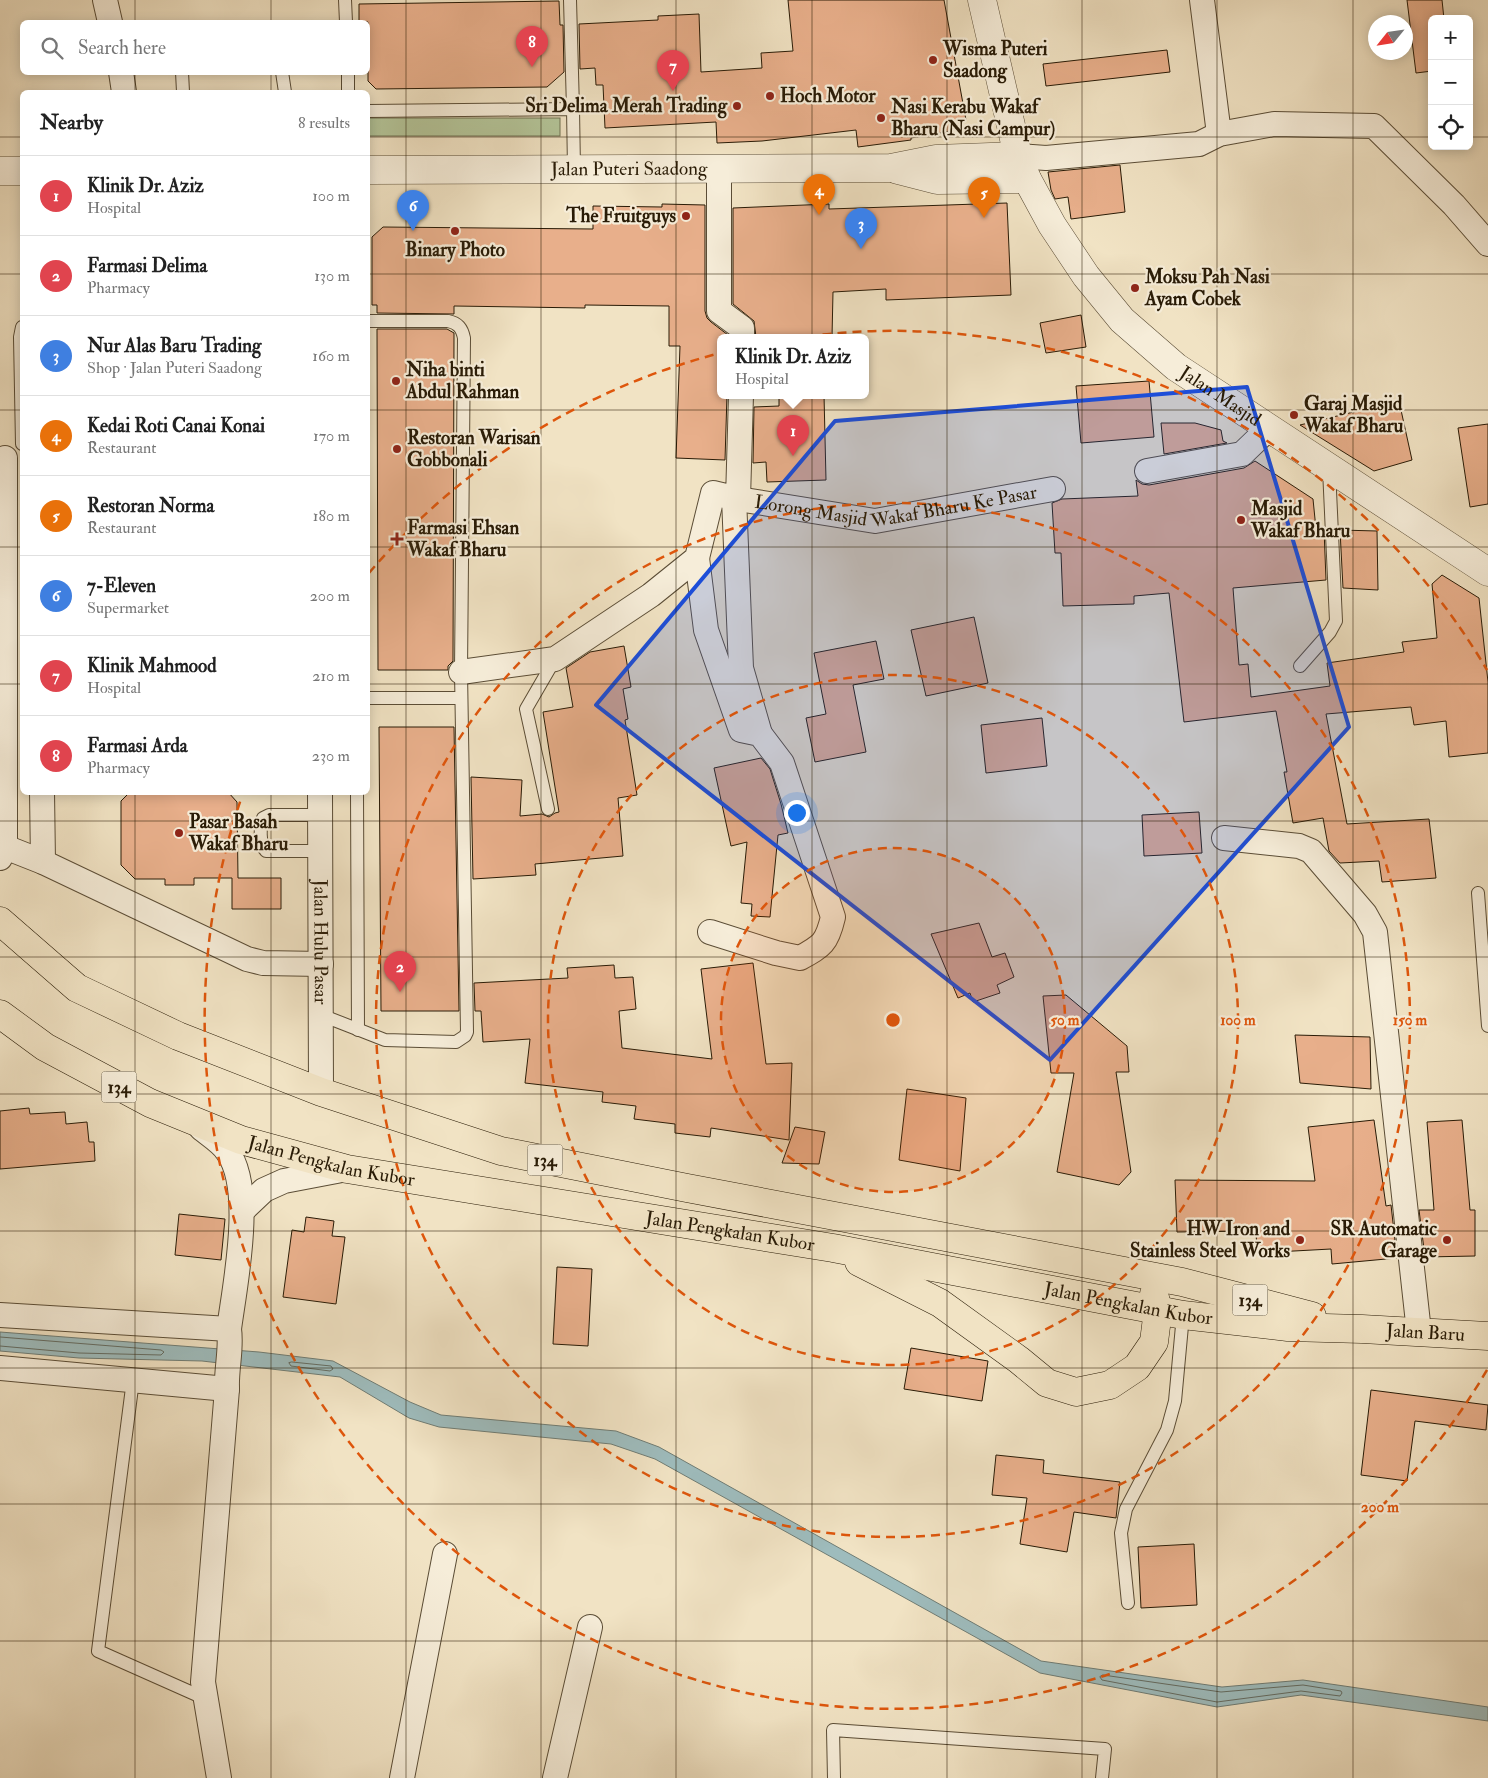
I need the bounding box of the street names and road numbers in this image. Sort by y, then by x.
street label: Jalan Puteri Saadong [550,157,708,181]
street label: Jalan Masjid [1174,360,1266,432]
street label: Lorong Masjid Wakaf Bharu Ke Pasar [753,480,1039,534]
street label: Jalan Hulu Pasar [308,878,333,1005]
road number: 134 [102,1072,136,1102]
street label: Jalan Pengkalan Kubor [244,1130,417,1192]
road number: 134 [528,1144,562,1176]
street label: Jalan Pengkalan Kubor [643,1206,816,1257]
street label: Jalan Pengkalan Kubor [1041,1276,1214,1330]
road number: 134 [1232,1284,1268,1316]
street label: Jalan Baru [1385,1318,1466,1347]

